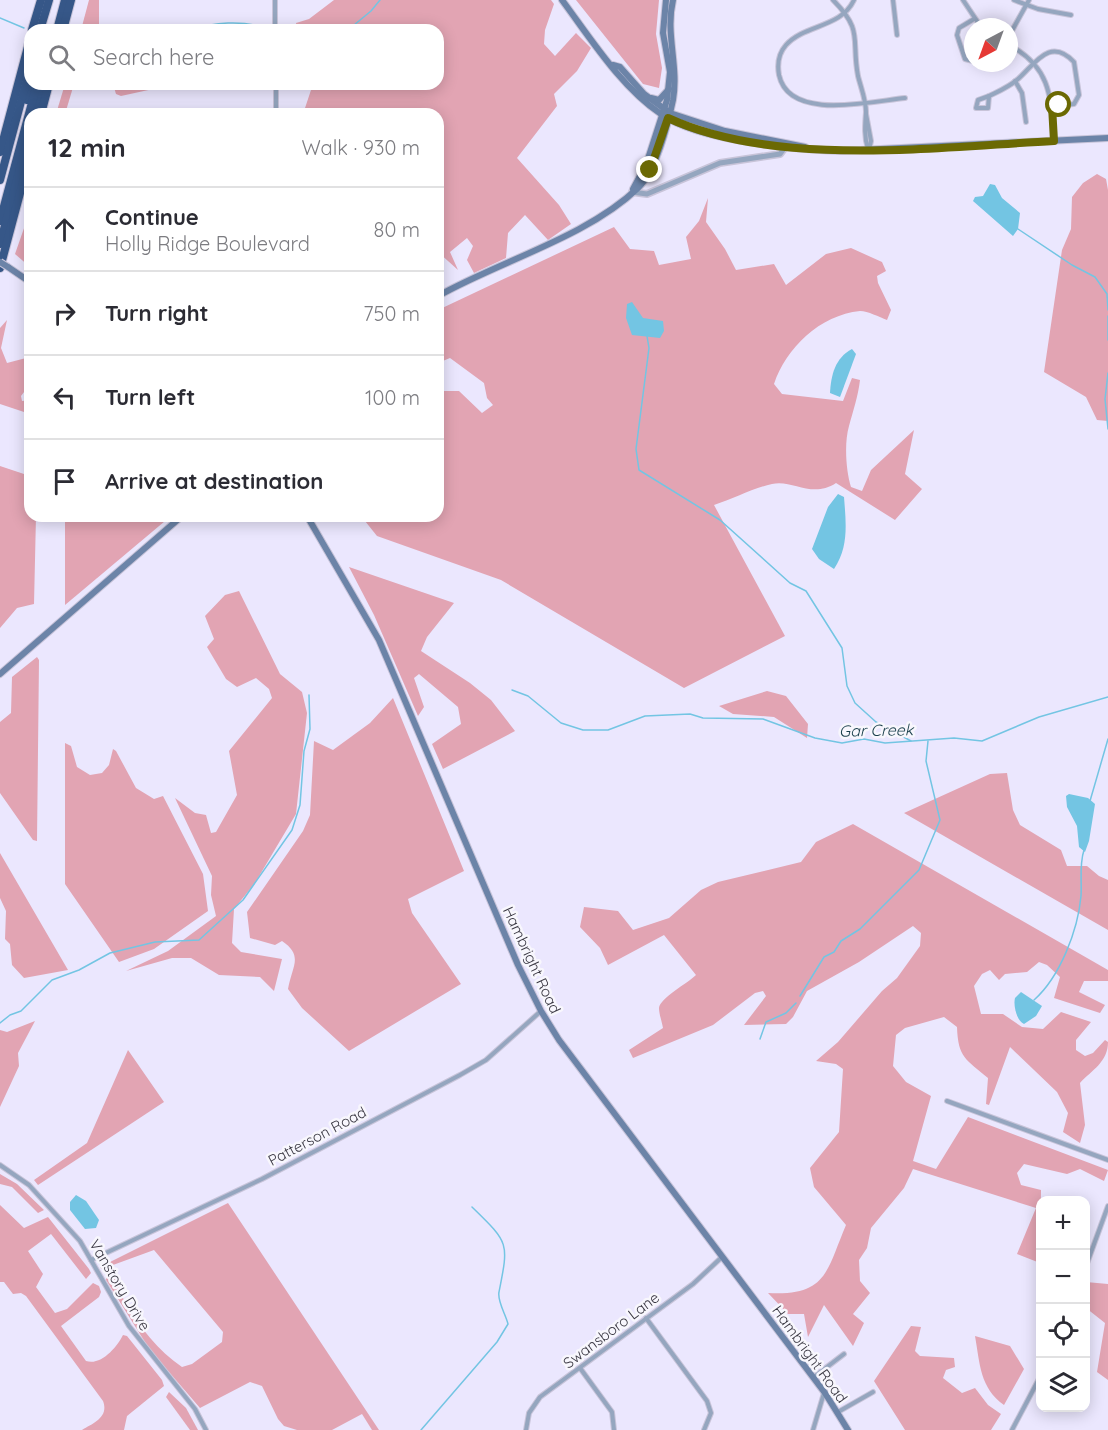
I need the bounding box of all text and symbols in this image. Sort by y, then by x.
north arrow [964,18,1018,72]
search box [24,24,444,90]
icon: search [45,41,78,74]
text: Search here [93,43,214,71]
route start [1045,91,1071,117]
text: 12 min [48,131,126,164]
text: Walk · 930 m [301,135,420,160]
route end [636,156,662,182]
text: Continue [105,203,199,231]
icon: ahead [48,213,81,246]
text: 80 m [374,217,420,242]
text: Holly Ridge Boulevard [105,231,310,256]
icon: right [48,297,81,330]
text: Turn right [105,299,209,327]
text: 750 m [363,301,420,326]
icon: left [48,381,81,414]
text: Turn left [105,383,195,411]
text: 100 m [365,385,420,410]
icon: arrive [48,465,81,498]
text: Arrive at destination [105,467,323,495]
water label: Gar Creek [839,719,915,741]
street label: Hambright Road [499,903,565,1017]
street label: Patterson Road [265,1102,369,1170]
map controls [1036,1196,1090,1412]
button: + [1036,1196,1090,1250]
street label: Vanstory Drive [85,1236,155,1334]
button: − [1036,1250,1090,1304]
street label: Swansboro Lane [559,1288,663,1372]
street label: Hambright Road [768,1302,852,1406]
button: locate [1036,1304,1090,1358]
button: layers [1036,1358,1090,1412]

